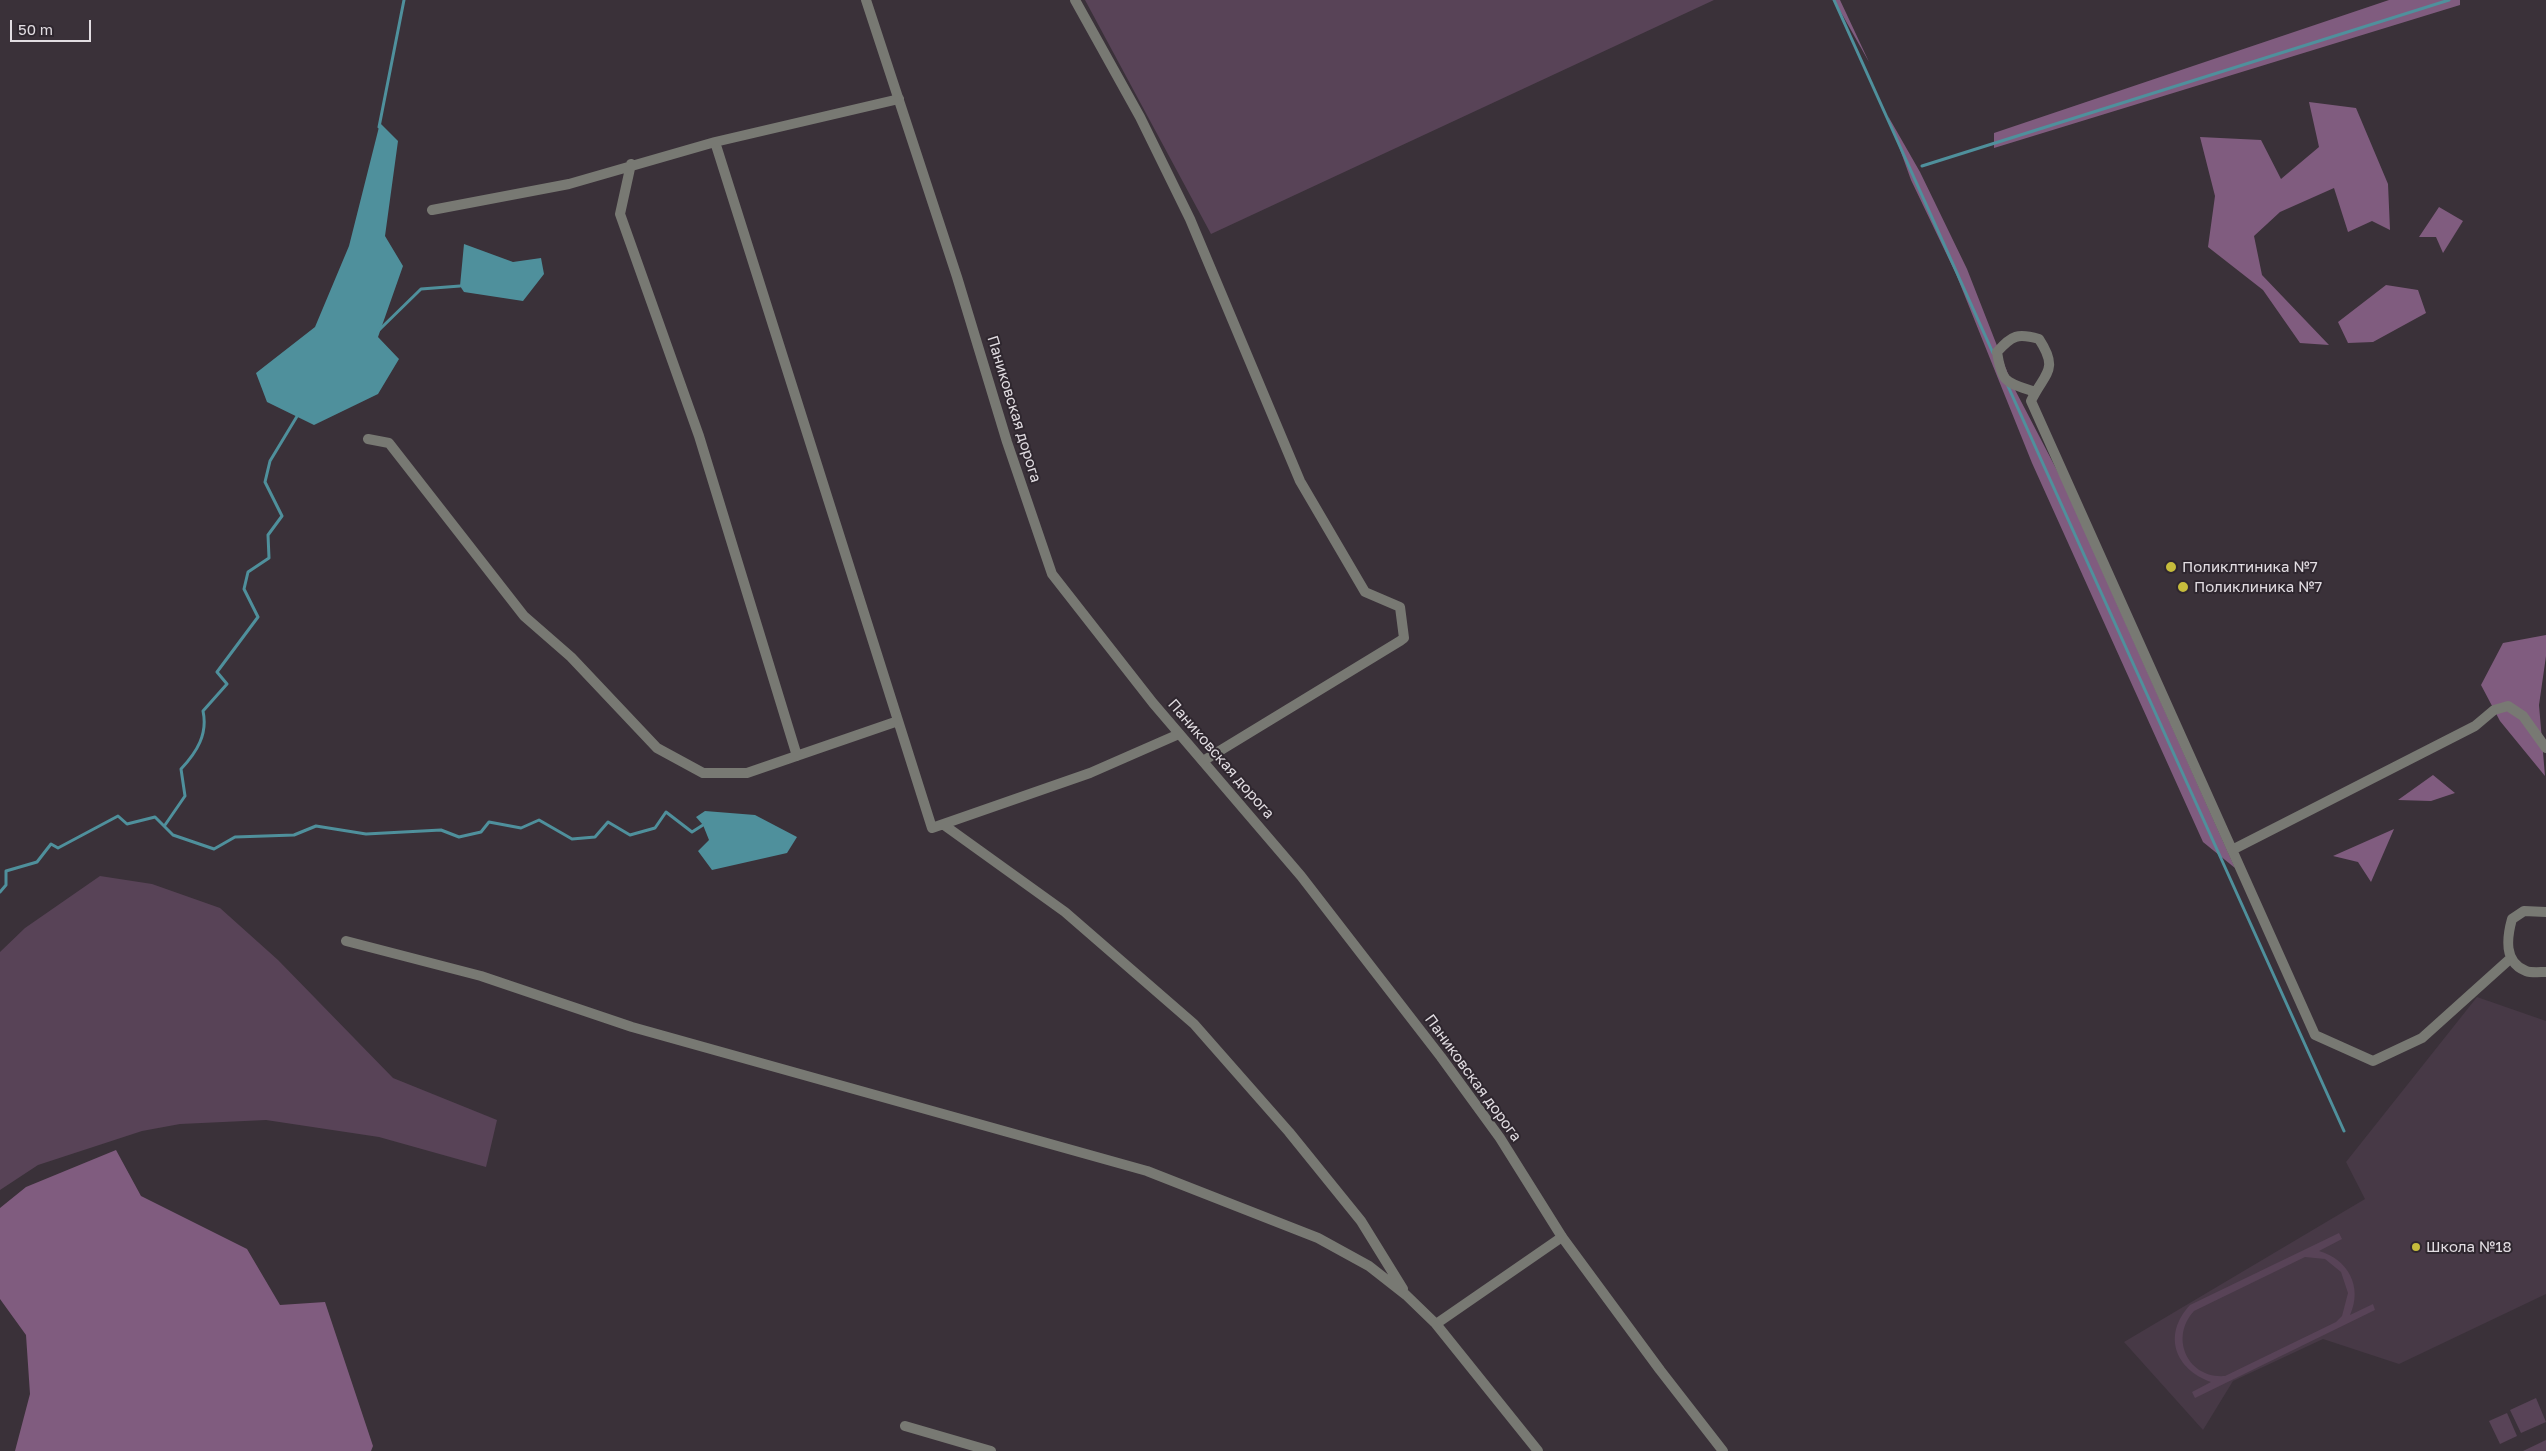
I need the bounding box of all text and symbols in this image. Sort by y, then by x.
scale bar [12,10,94,42]
text: 50 m [18,20,53,38]
street label: Паниковская дорога [983,333,1045,485]
place label: Поликлтиника №7 [2182,558,2318,576]
marker: Поликлтиника №7 [2164,560,2178,574]
place label: Поликлиника №7 [2194,578,2322,596]
marker: Поликлиника №7 [2176,580,2190,594]
street label: Паниковская дорога [1164,696,1278,822]
street label: Паниковская дорога [1421,1011,1525,1145]
place label: Школа №18 [2426,1238,2512,1256]
marker: Школа №18 [2410,1241,2422,1253]

